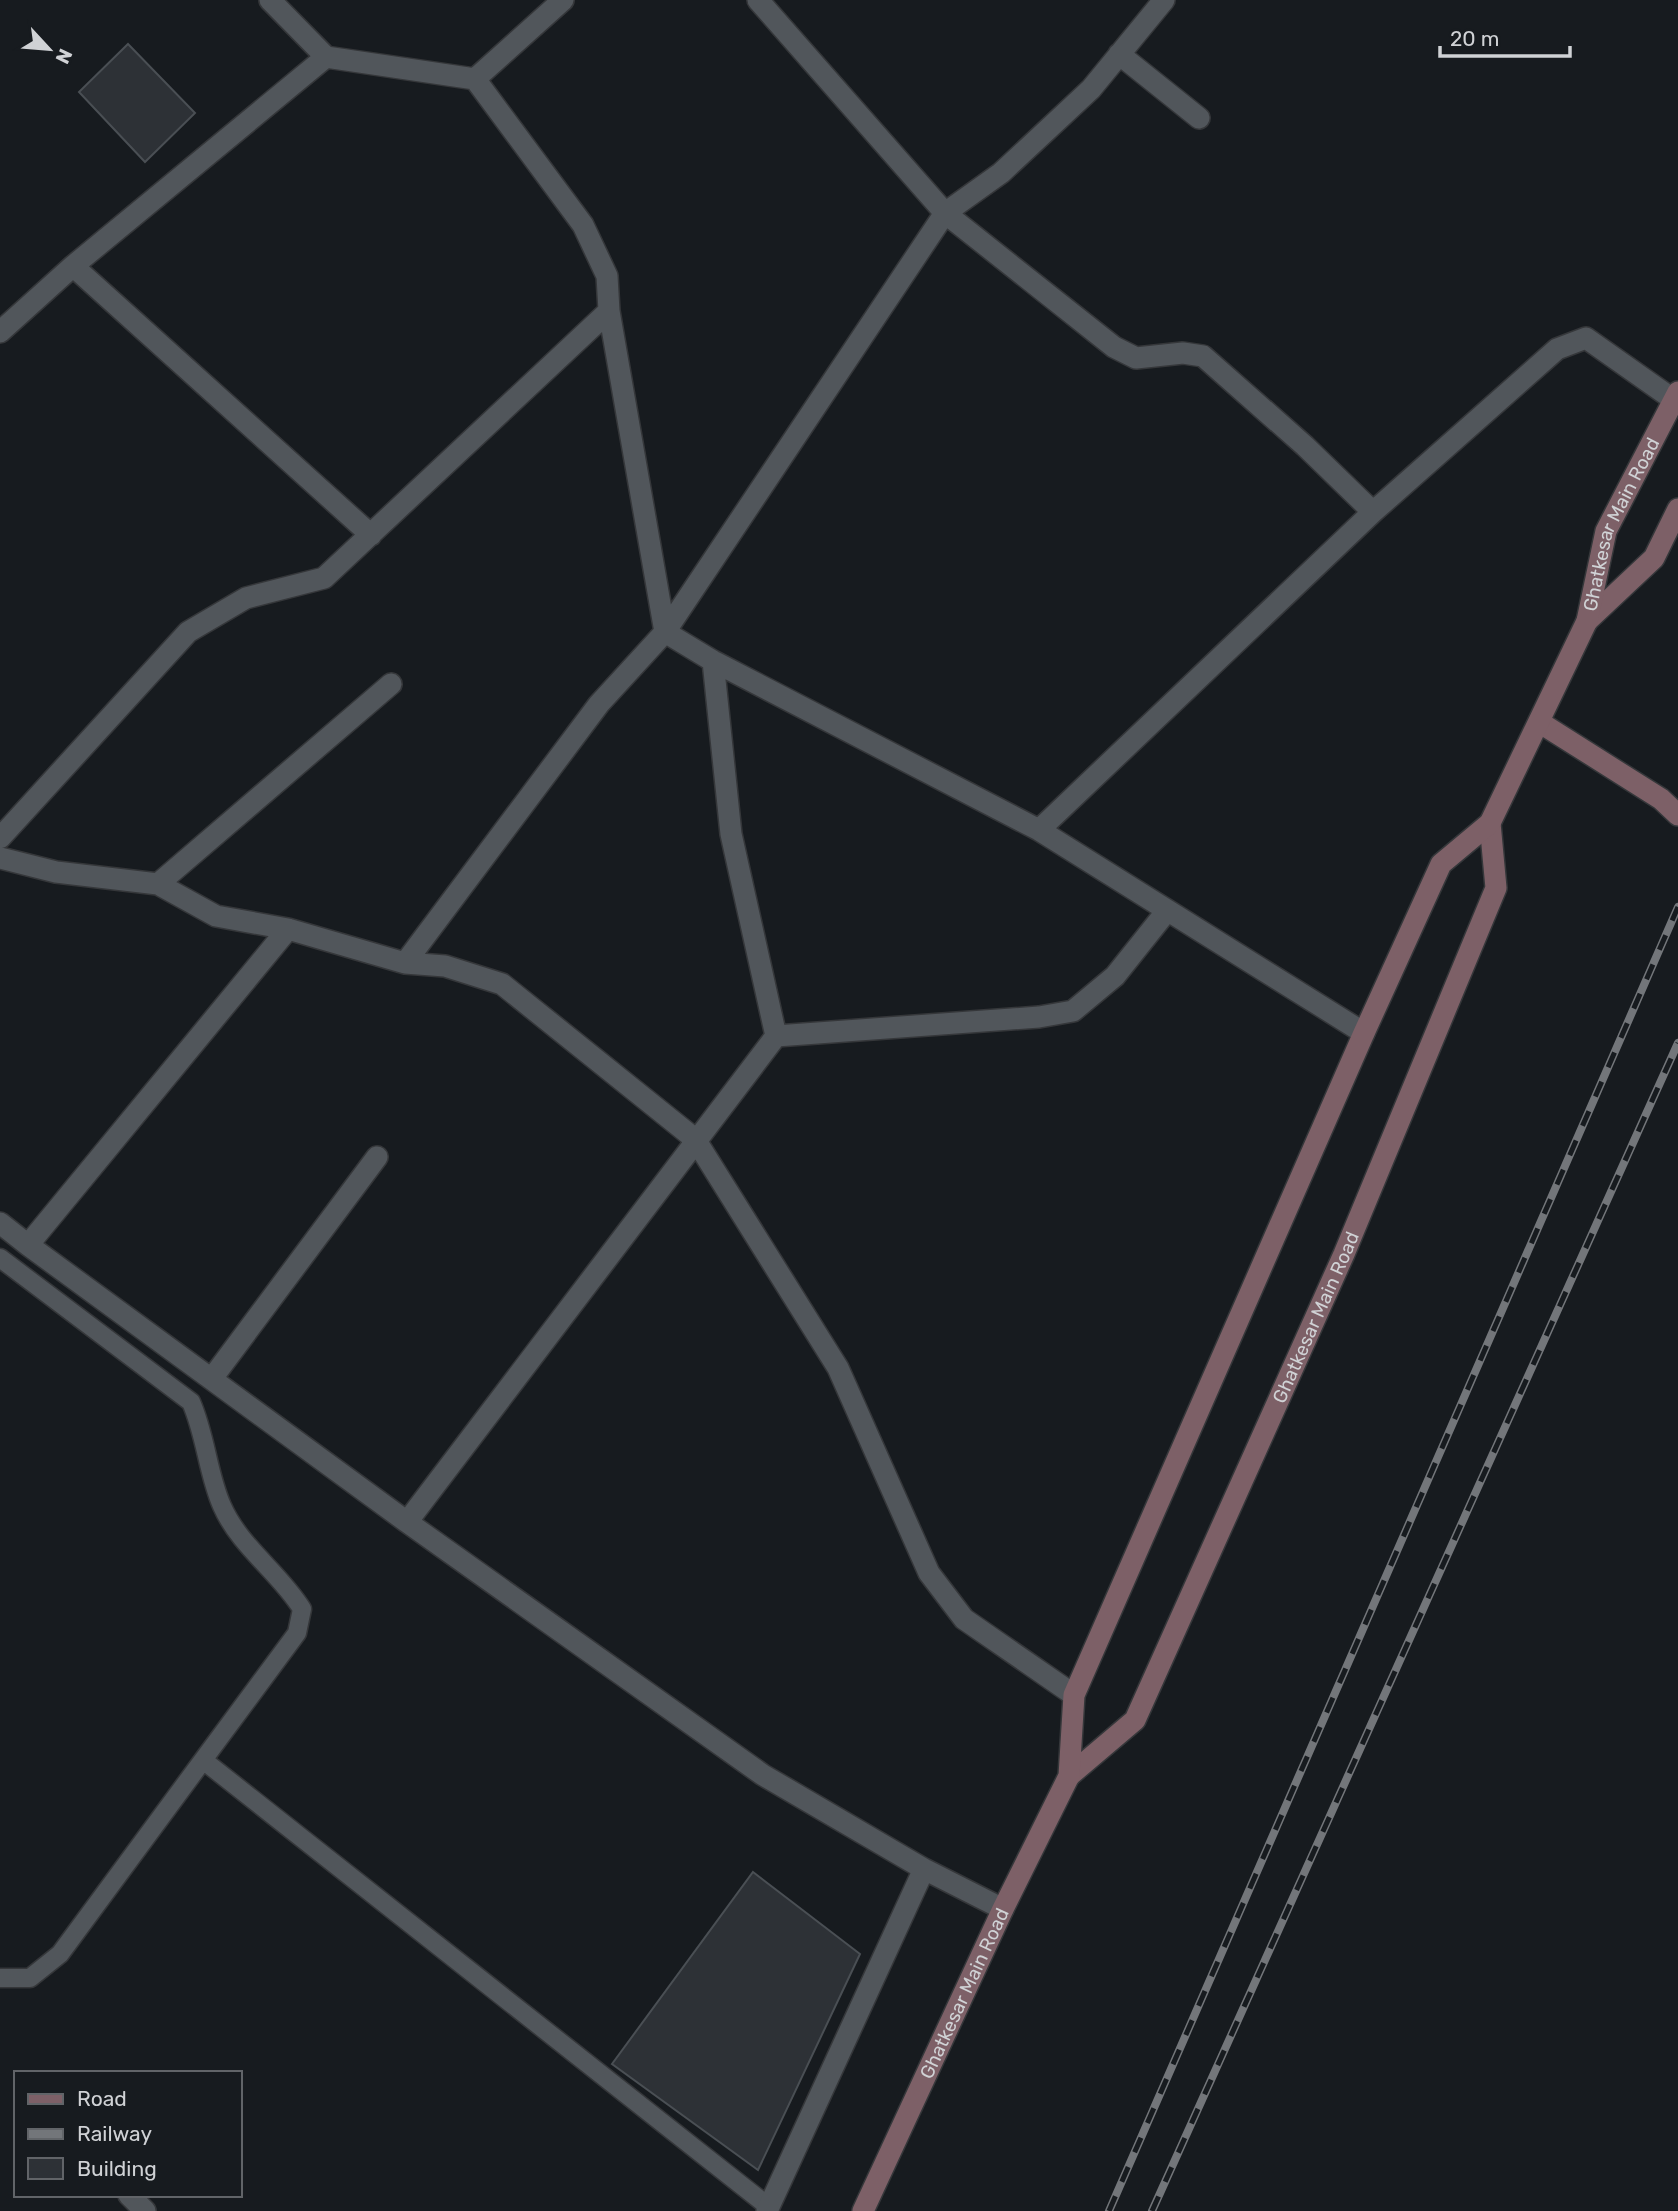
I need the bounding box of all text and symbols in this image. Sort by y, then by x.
north arrow [14,14,84,84]
scale bar [1440,14,1570,58]
text: 20 m [1450,26,1499,51]
text: N [50,45,77,67]
street label: Ghatkesar Main Road [1578,434,1664,613]
street label: Ghatkesar Main Road [1267,1228,1364,1407]
street label: Ghatkesar Main Road [915,1904,1013,2082]
legend [14,2071,242,2197]
text: Road [77,2086,127,2111]
text: Railway [77,2121,152,2146]
text: Building [77,2156,157,2181]

